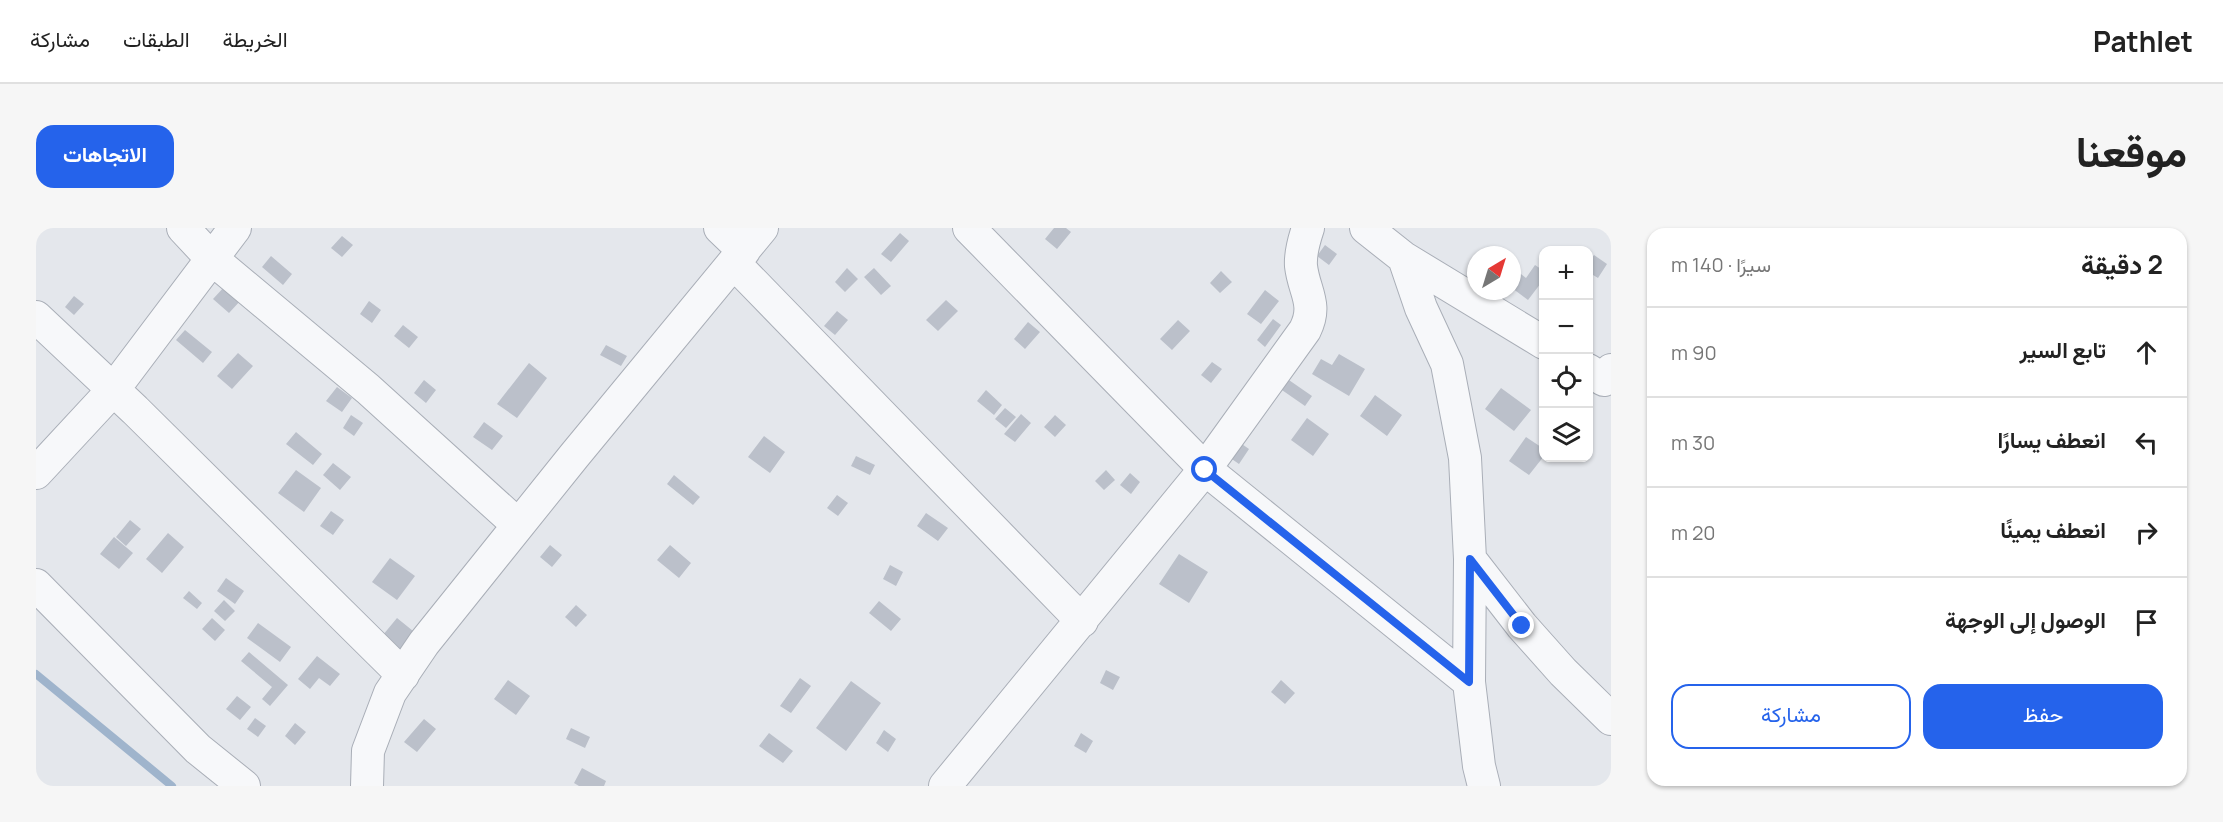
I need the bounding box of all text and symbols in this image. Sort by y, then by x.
text: Pathlet [2093,22,2193,60]
text: مشاركة [30,25,90,53]
text: الطبقات [123,25,190,53]
text: الخريطة [223,25,288,53]
text: موقعنا [2076,122,2187,180]
button: الاتجاهات [36,125,174,188]
north arrow [1467,246,1521,300]
map controls [1539,246,1593,462]
button: + [1539,246,1593,300]
text: 2 دقيقة [2081,246,2163,282]
text: سيرًا · 140 m [1671,251,1771,278]
button: − [1539,300,1593,354]
text: تابع السير [2020,335,2106,365]
icon: ahead [2130,336,2163,369]
text: 90 m [1671,339,1717,366]
button: locate [1539,354,1593,408]
button: layers [1539,408,1593,462]
text: انعطف يسارًا [1997,425,2106,455]
icon: left [2130,426,2163,459]
text: 30 m [1671,429,1715,456]
route start [1191,456,1217,482]
text: انعطف يمينًا [2000,515,2106,545]
icon: right [2130,516,2163,549]
text: 20 m [1671,519,1716,546]
text: الوصول إلى الوجهة [1945,605,2106,635]
icon: arrive [2130,606,2163,639]
route end [1508,612,1534,638]
button: مشاركة [1671,684,1911,749]
button: حفظ [1923,684,2163,749]

